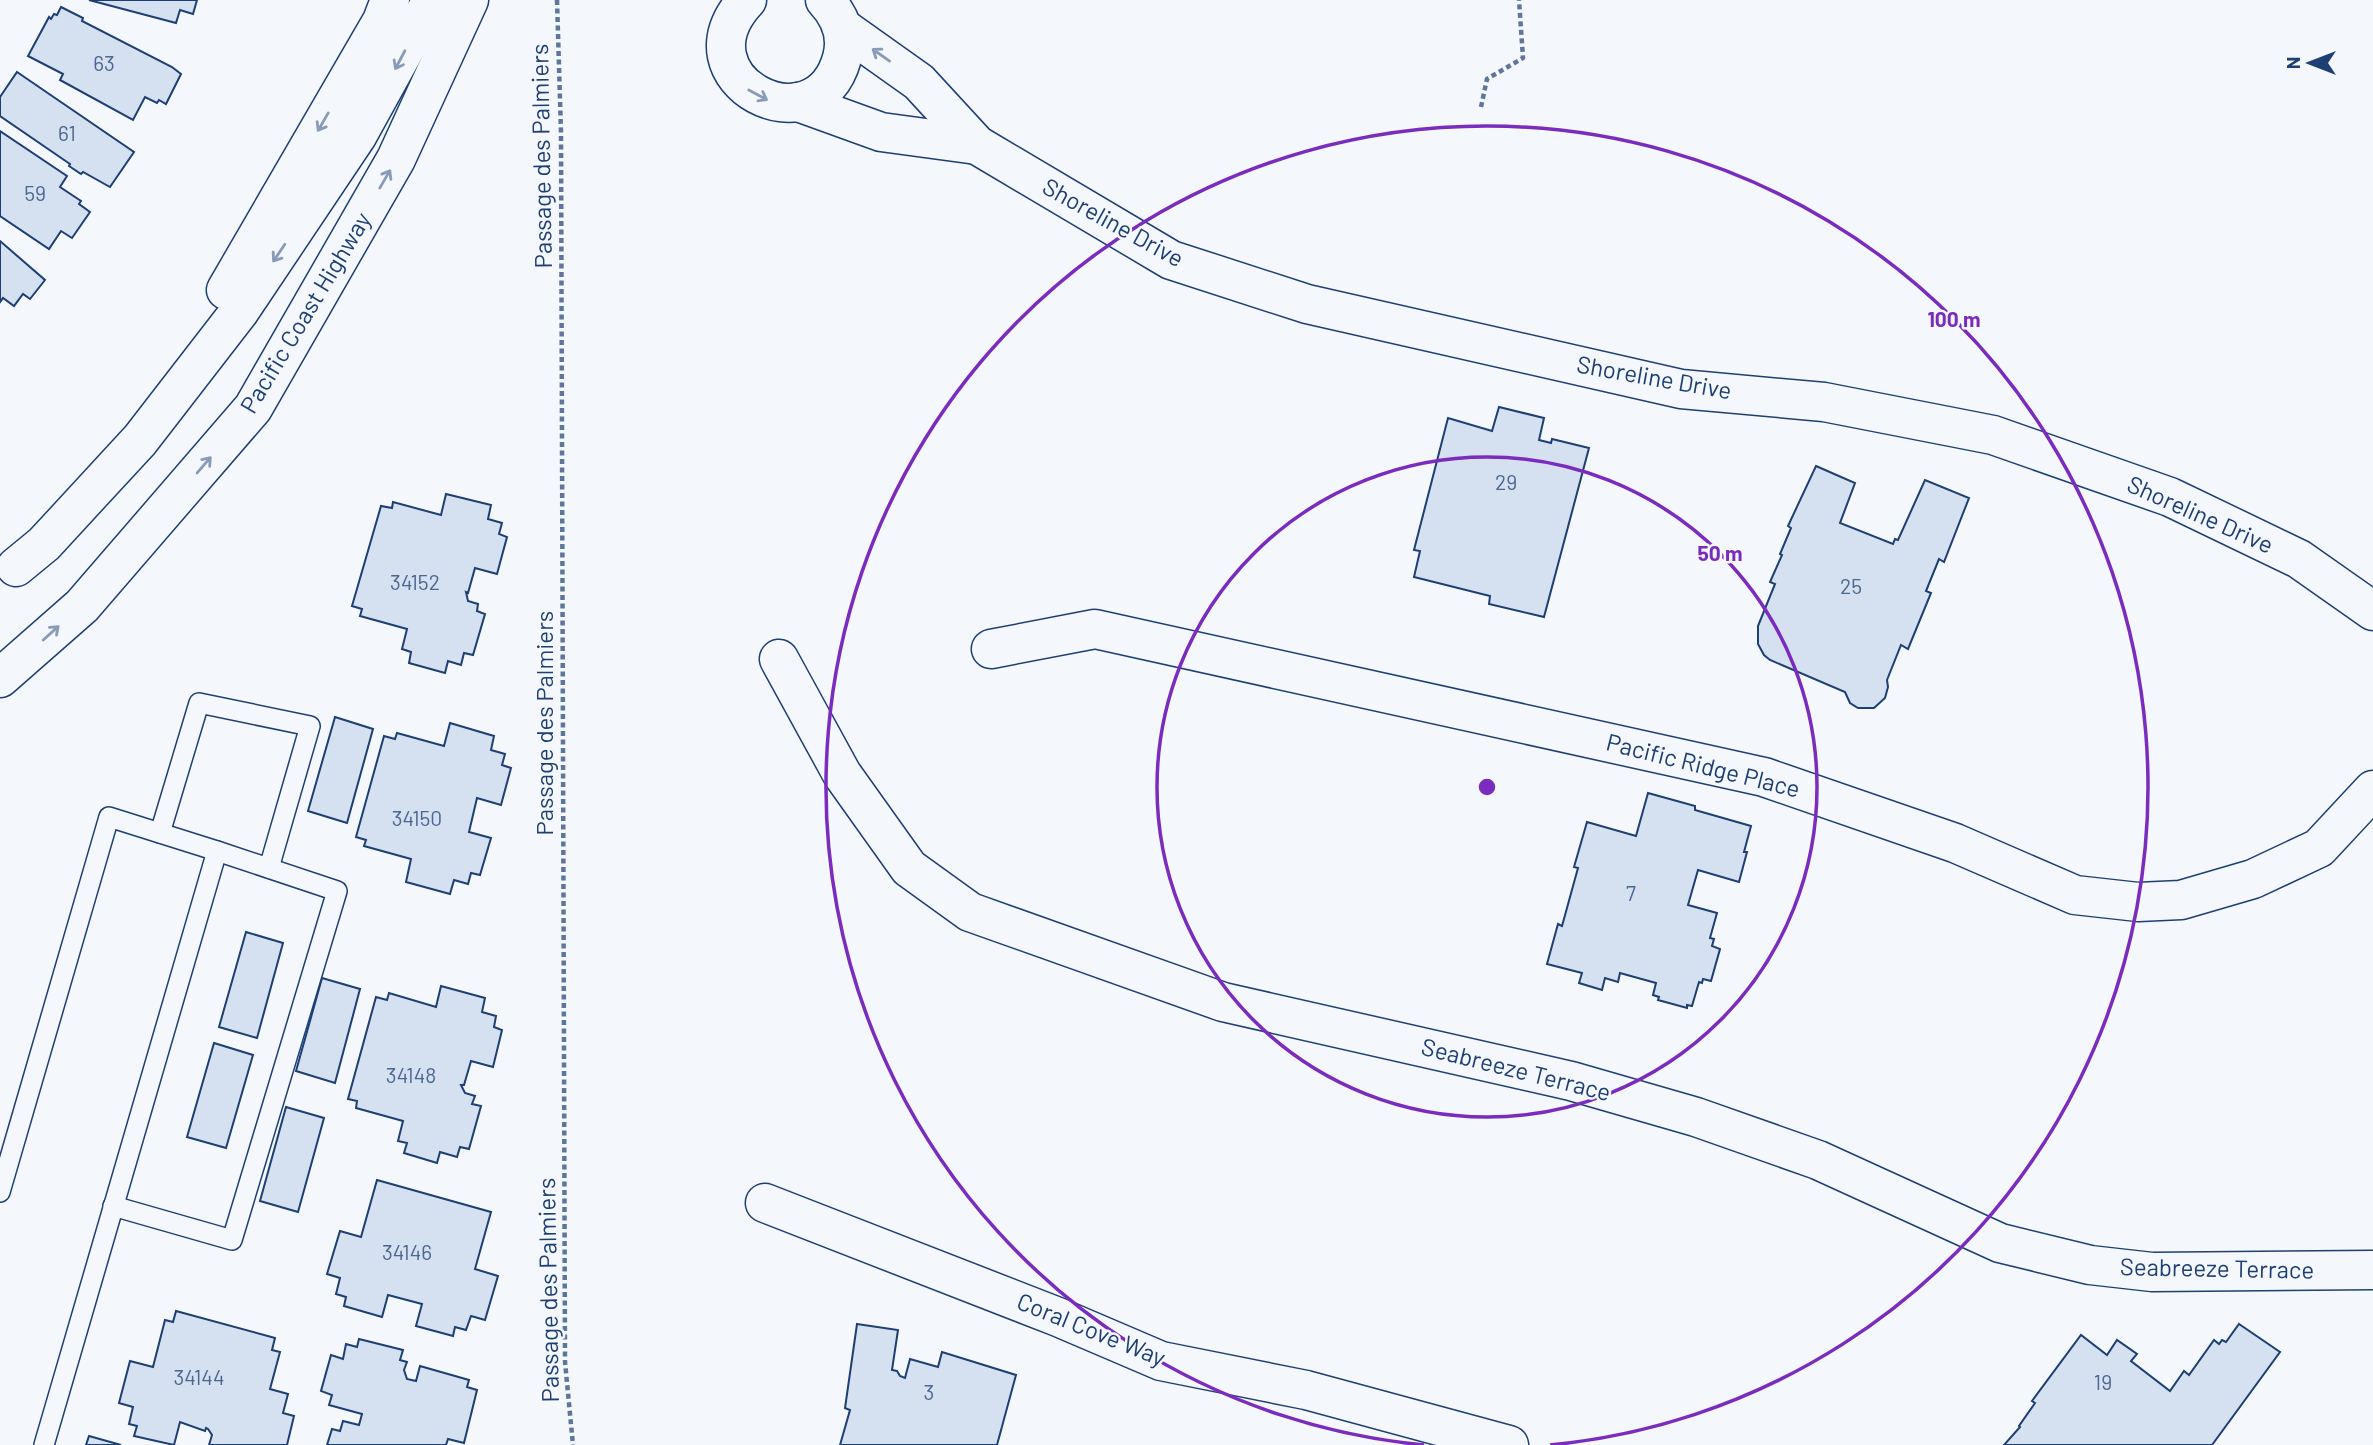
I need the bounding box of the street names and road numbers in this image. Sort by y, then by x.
street label: Passage des Palmiers [524,43,557,269]
street label: Shoreline Drive [1038,171,1189,272]
street label: Pacific Coast Highway [233,206,376,418]
street label: Shoreline Drive [1575,349,1734,404]
street label: Shoreline Drive [2123,469,2278,559]
street label: Passage des Palmiers [529,611,558,835]
street label: Pacific Ridge Place [1604,726,1803,803]
street label: Seabreeze Terrace [1419,1031,1614,1106]
street label: Passage des Palmiers [531,1177,564,1403]
street label: Seabreeze Terrace [2120,1251,2314,1284]
street label: Coral Cove Way [1013,1286,1170,1372]

